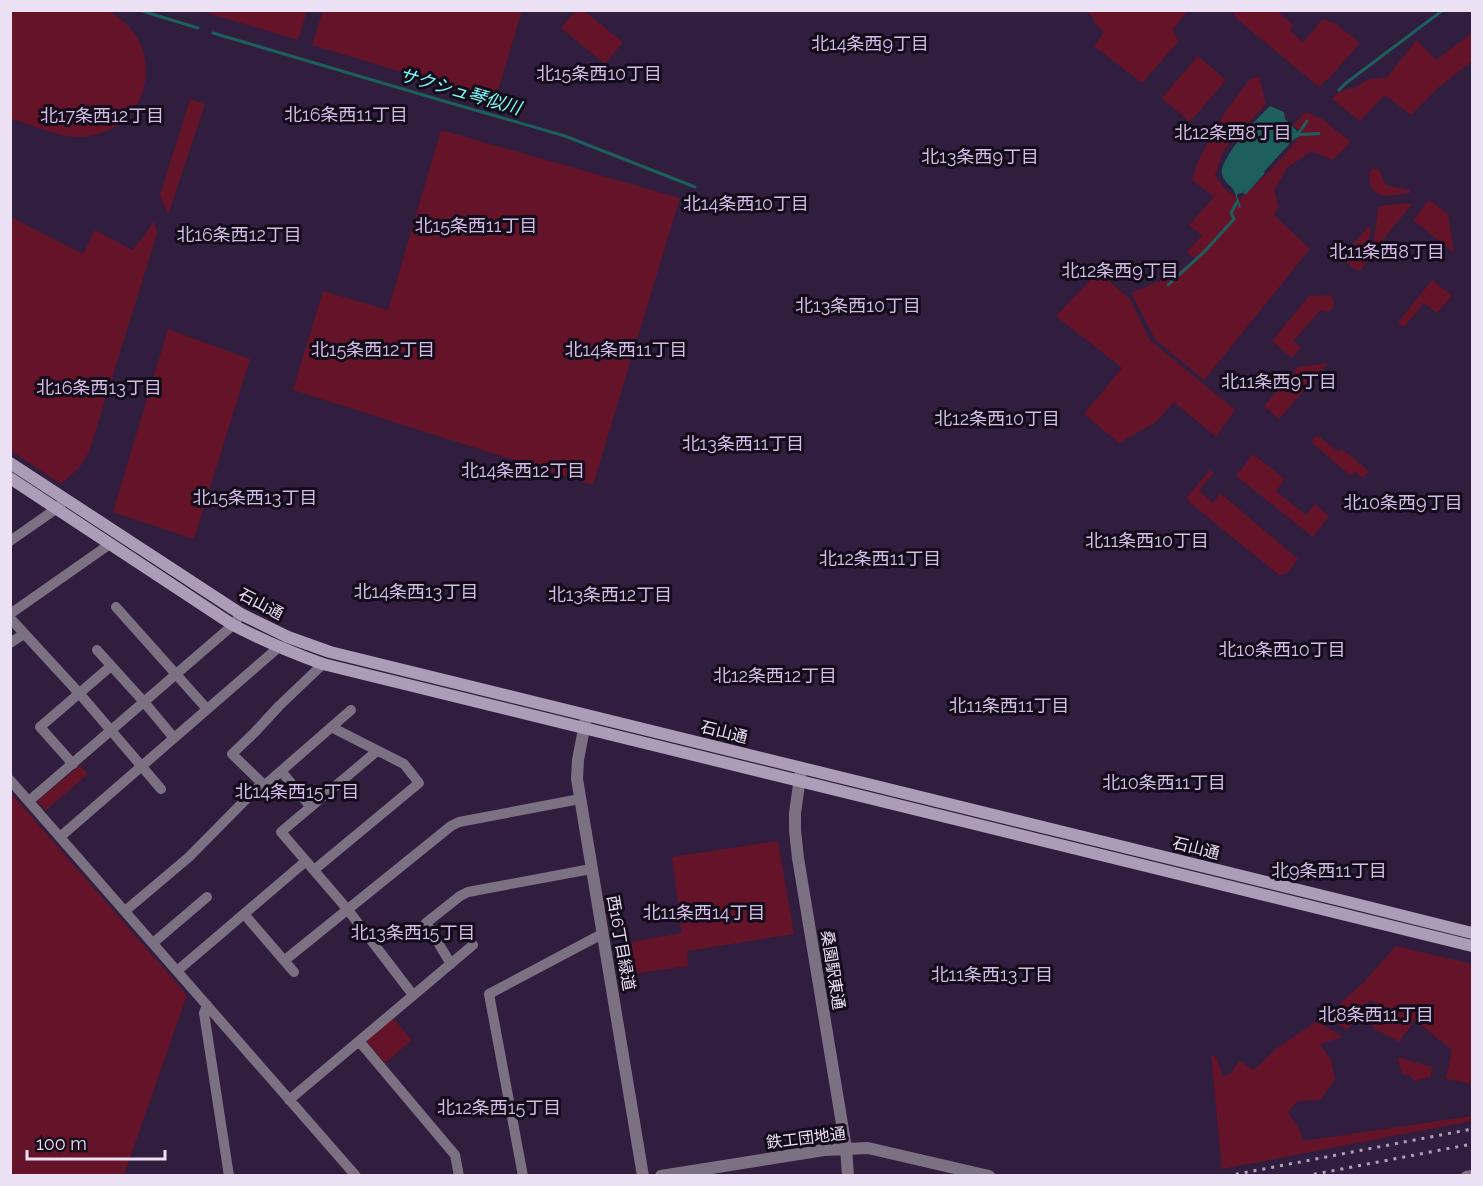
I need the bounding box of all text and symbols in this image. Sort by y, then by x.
district label: 北14条西9丁目 [811,33,929,54]
district label: 北15条西10丁目 [536,63,662,84]
water label: サクシュ琴似川 [397,64,525,119]
district label: 北16条西11丁目 [284,104,408,125]
district label: 北17条西12丁目 [40,105,164,126]
district label: 北12条西8丁目 [1174,122,1292,143]
district label: 北13条西9丁目 [921,146,1039,167]
district label: 北14条西10丁目 [683,193,809,214]
district label: 北15条西11丁目 [415,215,537,236]
district label: 北16条西12丁目 [176,224,302,245]
district label: 北11条西8丁目 [1329,241,1445,262]
district label: 北12条西9丁目 [1061,260,1179,281]
district label: 北13条西10丁目 [795,295,921,316]
district label: 北15条西12丁目 [311,339,435,360]
district label: 北14条西11丁目 [565,339,687,360]
district label: 北11条西9丁目 [1221,371,1337,392]
district label: 北16条西13丁目 [36,377,162,398]
district label: 北12条西10丁目 [934,408,1060,429]
district label: 北13条西11丁目 [682,433,804,454]
district label: 北14条西12丁目 [461,460,585,481]
district label: 北15条西13丁目 [193,487,317,508]
district label: 北10条西9丁目 [1343,492,1463,513]
district label: 北11条西10丁目 [1085,530,1209,551]
district label: 北12条西11丁目 [819,548,941,569]
district label: 北14条西13丁目 [354,581,478,602]
street label: 石山通 [235,584,287,624]
district label: 北13条西12丁目 [548,584,672,605]
district label: 北10条西10丁目 [1218,639,1346,660]
district label: 北12条西12丁目 [713,665,837,686]
district label: 北11条西11丁目 [949,695,1069,716]
street label: 石山通 [698,717,750,747]
district label: 北10条西11丁目 [1102,772,1226,793]
district label: 北14条西15丁目 [234,781,360,802]
street label: 石山通 [1170,833,1222,863]
district label: 北9条西11丁目 [1271,860,1387,881]
street label: 西16丁目緑道 [603,894,639,992]
district label: 北11条西14丁目 [643,902,765,923]
district label: 北13条西15丁目 [351,922,475,943]
street label: 桑園駅東通 [817,929,849,1011]
district label: 北11条西13丁目 [931,964,1053,985]
district label: 北8条西11丁目 [1318,1004,1434,1025]
district label: 北12条西15丁目 [437,1097,561,1118]
scale bar [27,1123,165,1161]
street label: 鉄工団地通 [765,1124,847,1152]
text: 100 m [36,1133,87,1154]

